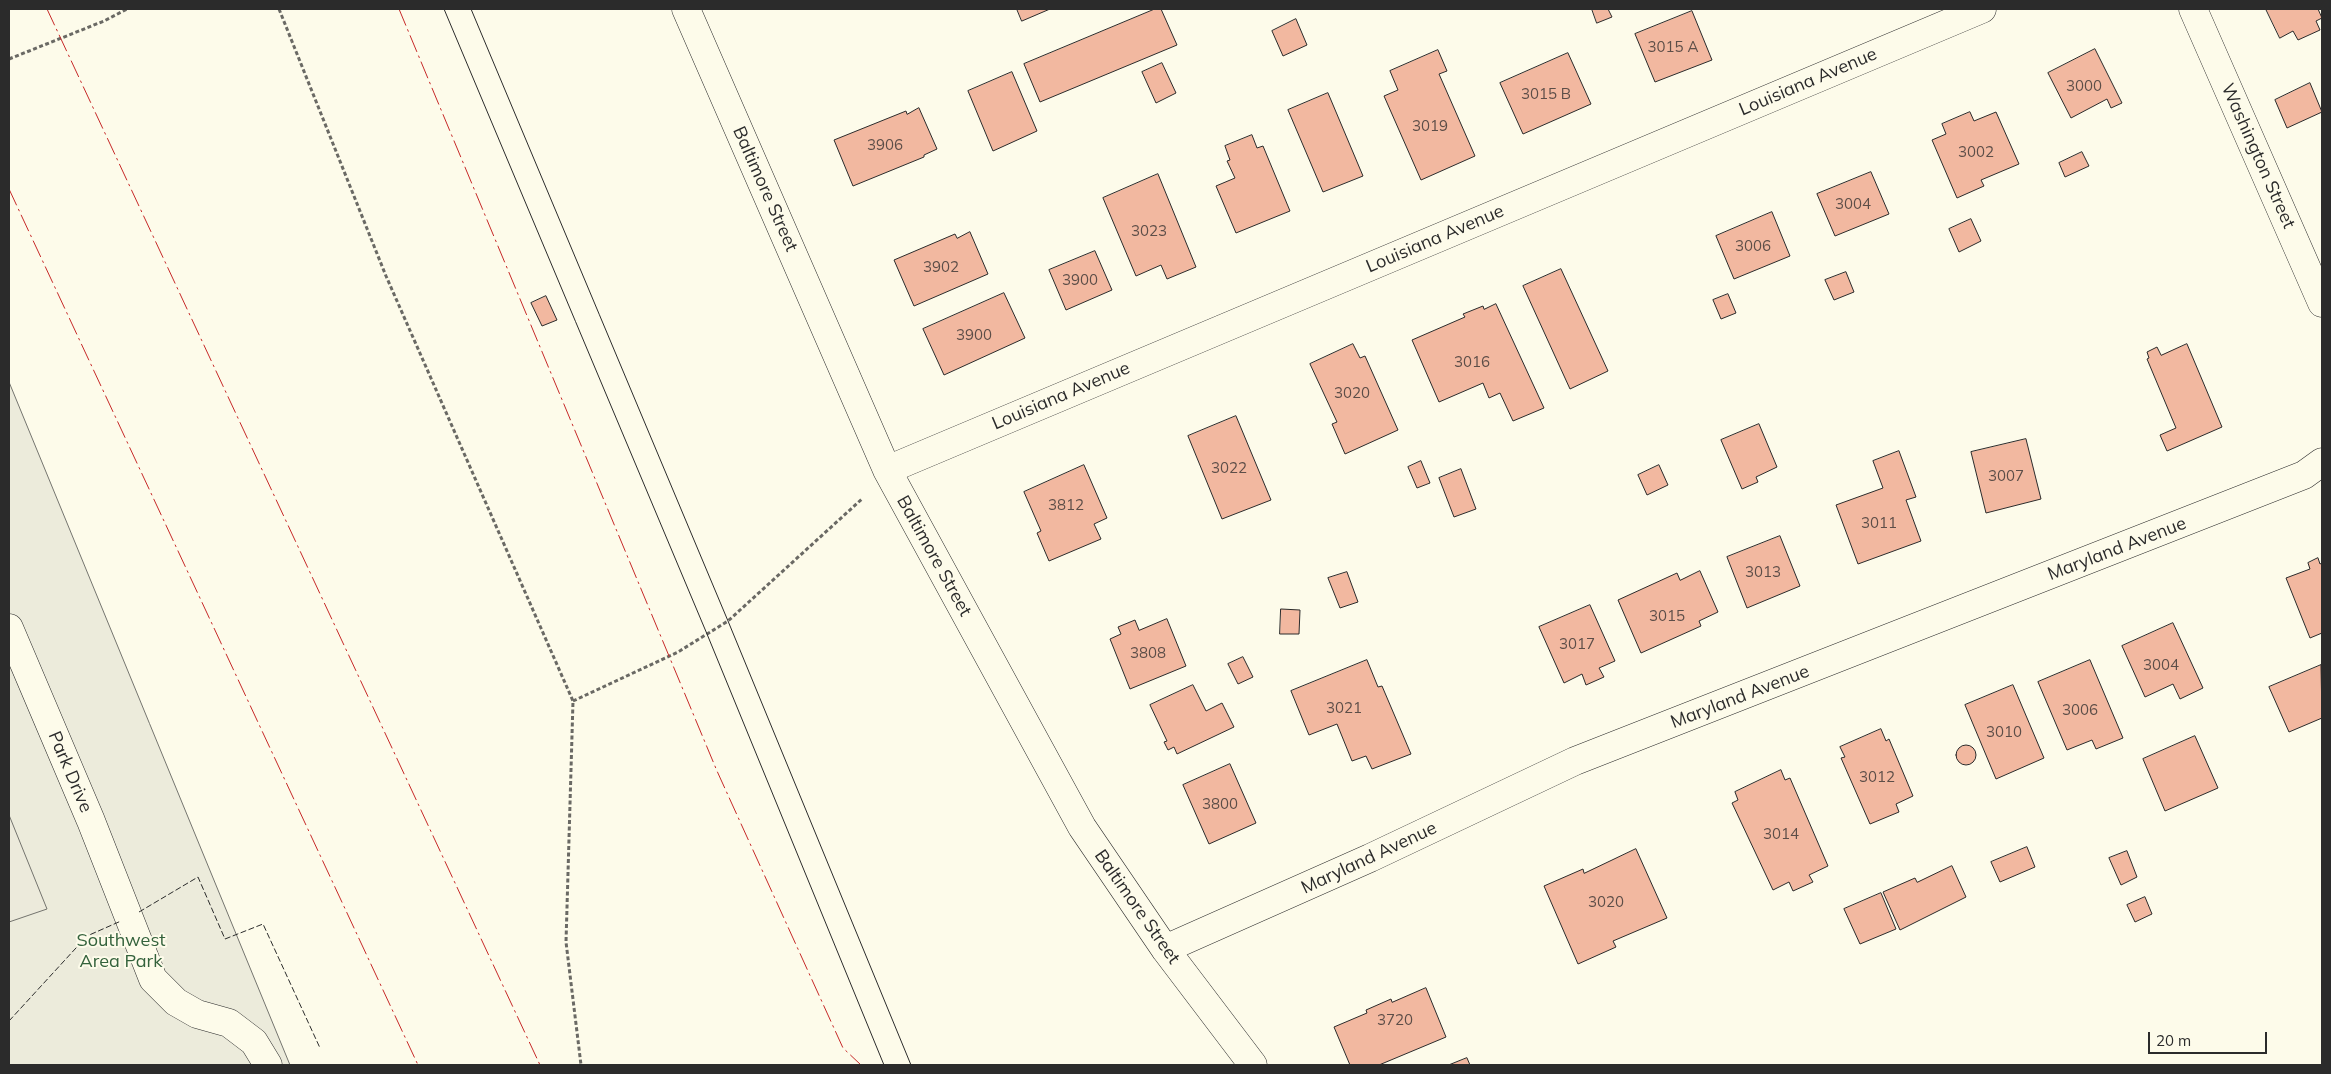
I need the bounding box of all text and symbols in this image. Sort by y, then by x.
house number: 3015 A [1648,38,1698,56]
street label: Louisiana Avenue [1736,43,1880,121]
house number: 3000 [2066,77,2102,95]
street label: Washington Street [2216,80,2300,232]
house number: 3015 B [1521,85,1571,103]
house number: 3019 [1412,117,1448,135]
street label: Baltimore Street [728,123,802,255]
house number: 3906 [867,136,903,154]
house number: 3002 [1958,143,1994,161]
house number: 3004 [1835,195,1871,213]
street label: Louisiana Avenue [1363,200,1507,278]
house number: 3023 [1131,222,1167,240]
house number: 3006 [1735,237,1771,255]
house number: 3902 [923,258,959,276]
house number: 3900 [1062,271,1098,289]
house number: 3900 [956,326,992,344]
house number: 3016 [1454,353,1490,371]
street label: Louisiana Avenue [989,357,1133,435]
house number: 3020 [1334,384,1370,402]
house number: 3022 [1211,459,1247,477]
house number: 3007 [1988,467,2024,485]
street label: Baltimore Street [892,492,976,620]
house number: 3812 [1048,496,1084,514]
street label: Maryland Avenue [2045,513,2189,585]
house number: 3011 [1861,514,1897,532]
house number: 3013 [1745,563,1781,581]
house number: 3015 [1649,607,1685,625]
house number: 3017 [1559,635,1595,653]
house number: 3808 [1130,644,1166,662]
house number: 3004 [2143,656,2179,674]
street label: Maryland Avenue [1668,661,1812,733]
house number: 3021 [1326,699,1362,717]
house number: 3006 [2062,701,2098,719]
house number: 3010 [1986,723,2022,741]
street label: Park Drive [43,728,97,816]
house number: 3012 [1859,768,1895,786]
house number: 3800 [1202,795,1238,813]
street label: Maryland Avenue [1298,817,1440,899]
house number: 3014 [1763,825,1799,843]
street label: Baltimore Street [1090,846,1184,968]
house number: 3020 [1588,893,1624,911]
park label: Southwest Area Park [76,930,166,972]
house number: 3720 [1377,1011,1413,1029]
scale bar [2151,1022,2270,1054]
text: 20 m [2156,1031,2191,1050]

